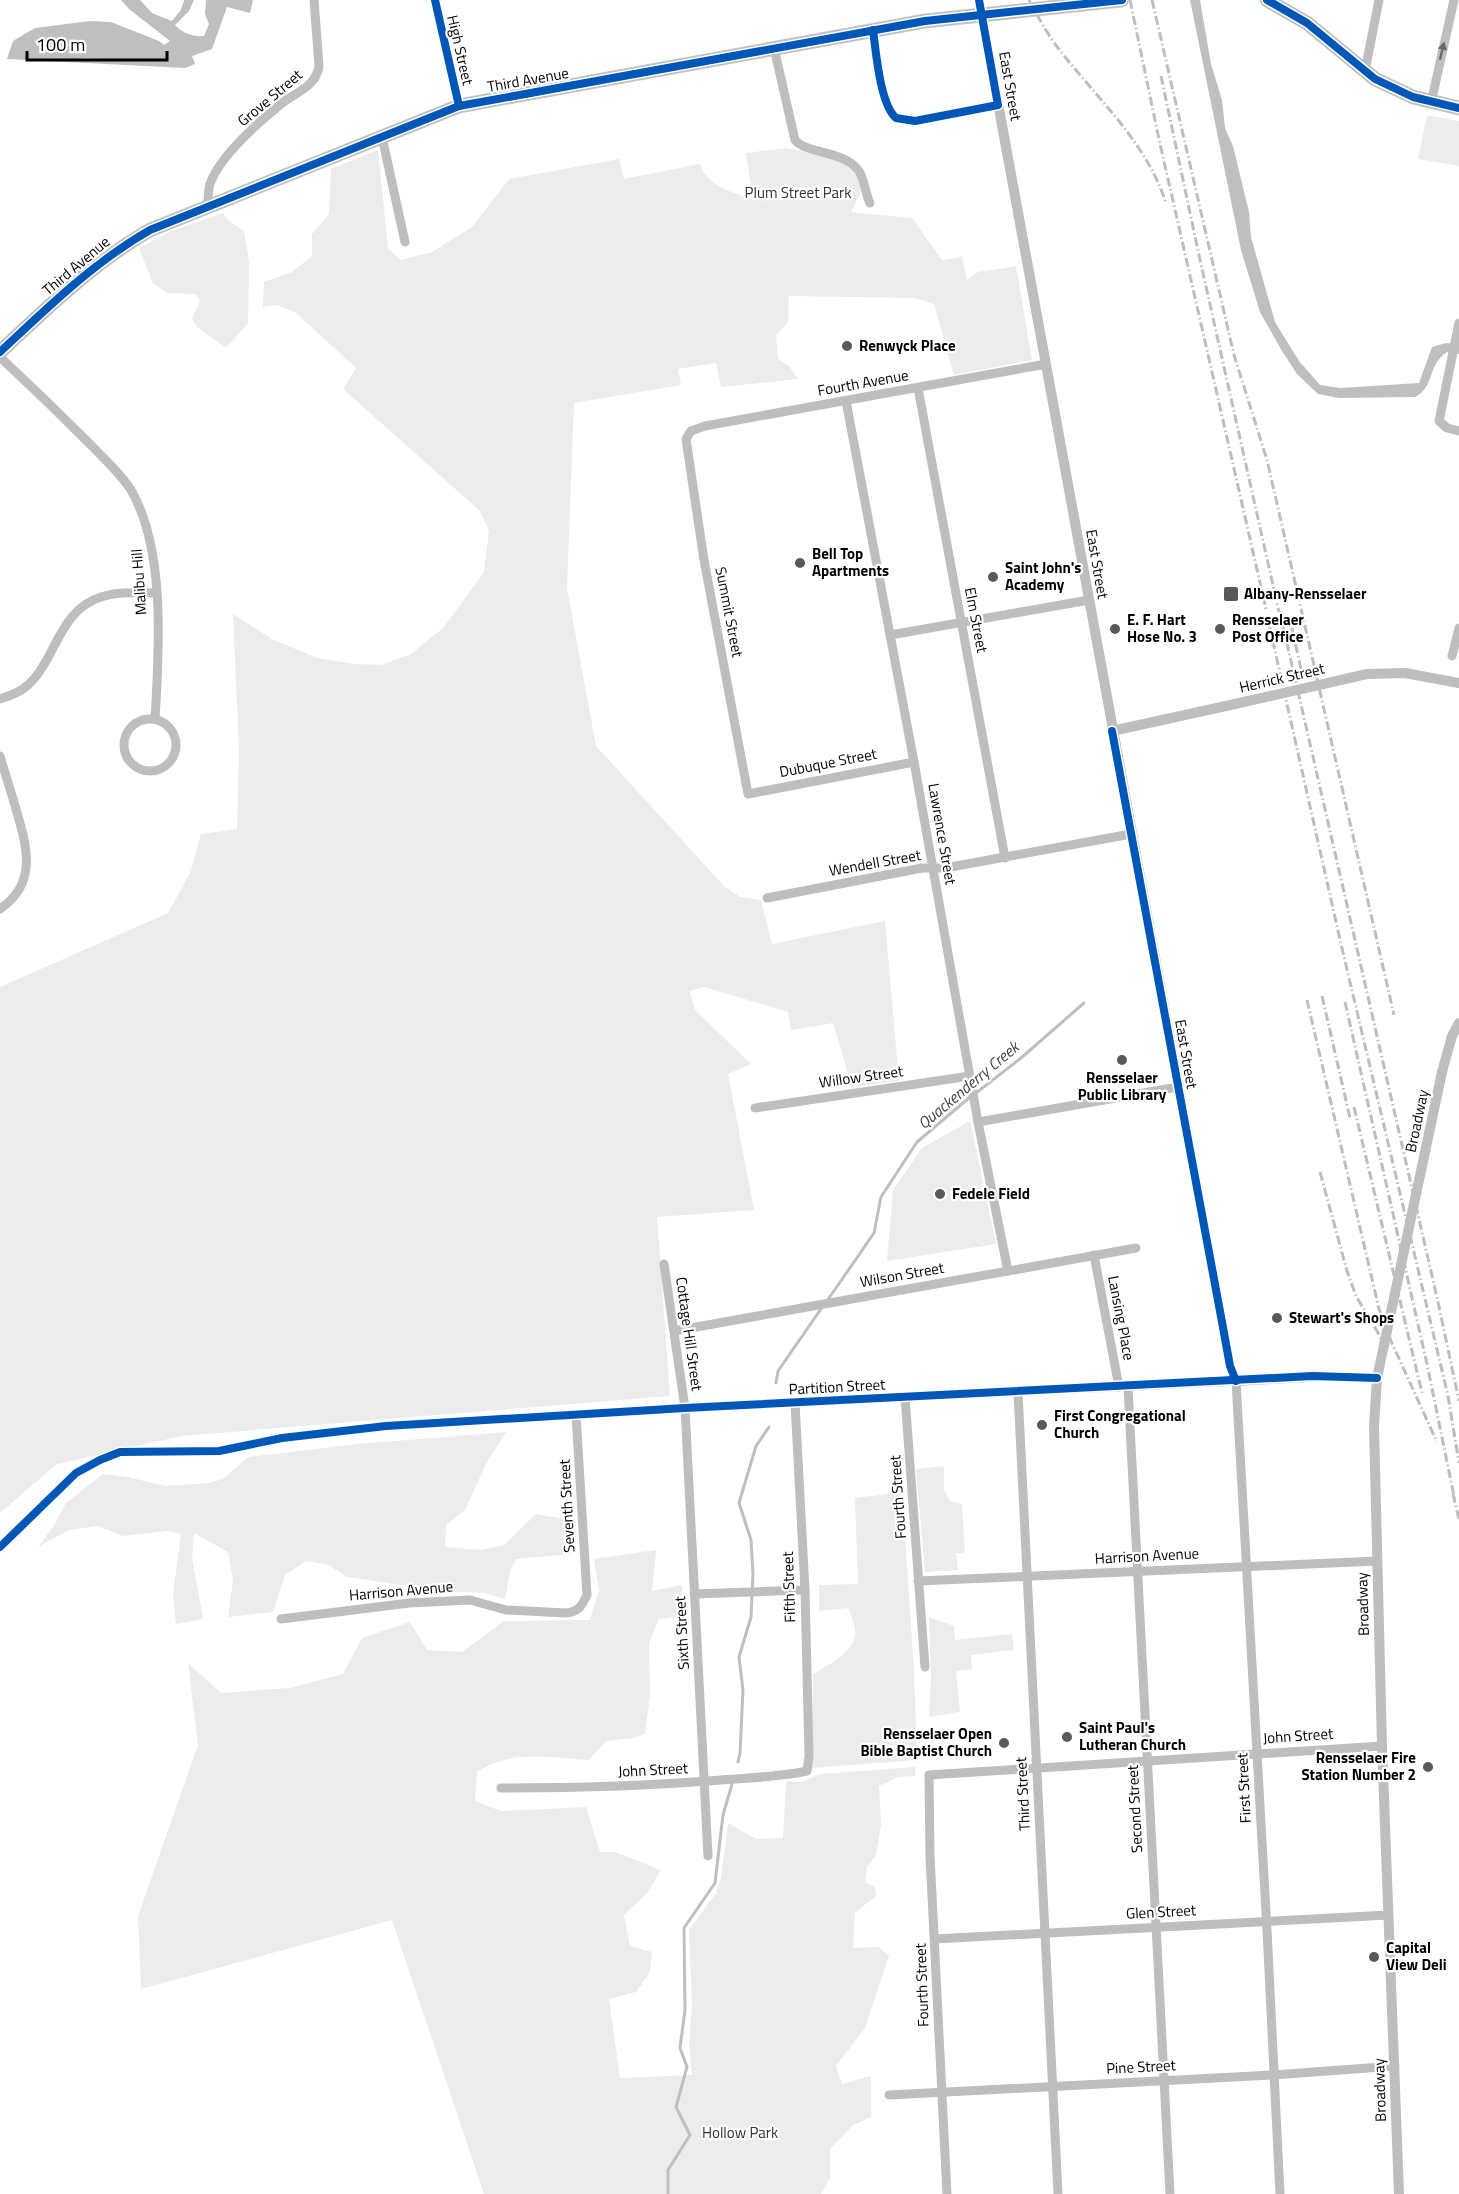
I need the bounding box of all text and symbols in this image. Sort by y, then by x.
street label: High Street [441,13,480,88]
scale bar [27,24,166,62]
text: 100 m [36,31,85,58]
one-way arrow [1438,42,1448,61]
street label: East Street [993,49,1028,123]
street label: Third Avenue [485,61,570,98]
street label: Grove Street [232,63,308,132]
park label: Plum Street Park [745,181,851,204]
street label: Third Avenue [37,230,115,301]
place label: Renwyck Place [859,334,956,357]
marker: Renwyck Place [840,339,854,353]
street label: Fourth Avenue [815,363,910,402]
street label: East Street [1080,527,1115,601]
place label: Bell Top Apartments [812,542,889,582]
street label: Malibu Hill [125,548,152,616]
marker: Bell Top Apartments [793,556,807,570]
place label: Saint John's Academy [1005,556,1081,596]
street label: Summit Street [709,565,750,660]
marker: Saint John's Academy [986,570,1000,584]
place label: Albany-Rensselaer [1244,582,1367,605]
street label: Elm Street [959,585,994,655]
marker: Albany-Rensselaer [1222,585,1240,603]
place label: E. F. Hart Hose No. 3 [1127,608,1197,648]
place label: Rensselaer Post Office [1232,608,1304,648]
marker: E. F. Hart Hose No. 3 [1108,622,1122,636]
marker: Rensselaer Post Office [1213,622,1227,636]
street label: Herrick Street [1237,656,1328,699]
street label: Dubuque Street [777,742,879,783]
street label: Lawrence Street [922,781,963,887]
street label: Wendell Street [827,843,923,882]
street label: East Street [1169,1017,1204,1091]
water label: Quackenderry Creek [912,1034,1025,1135]
marker: Rensselaer Public Library [1115,1053,1129,1067]
street label: Willow Street [817,1059,905,1094]
place label: Rensselaer Public Library [1078,1066,1167,1106]
street label: Broadway [1399,1087,1434,1154]
place label: Fedele Field [952,1182,1030,1205]
marker: Fedele Field [933,1187,947,1201]
street label: Wilson Street [858,1256,946,1293]
street label: Lansing Place [1102,1274,1141,1362]
street label: Cottage Hill Street [670,1275,709,1393]
place label: Stewart's Shops [1289,1306,1394,1329]
marker: Stewart's Shops [1270,1311,1284,1325]
street label: Partition Street [788,1372,887,1401]
place label: First Congregational Church [1054,1404,1186,1444]
marker: First Congregational Church [1035,1418,1049,1432]
street label: Fourth Street [883,1454,912,1540]
street label: Seventh Street [553,1458,580,1553]
street label: Harrison Avenue [1094,1541,1200,1570]
street label: Fifth Street [776,1550,801,1623]
street label: Broadway [1350,1572,1375,1636]
street label: Harrison Avenue [348,1574,454,1607]
street label: Sixth Street [668,1595,695,1670]
place label: Saint Paul's Lutheran Church [1079,1716,1186,1756]
place label: Rensselaer Open Bible Baptist Church [860,1722,992,1762]
street label: John Street [1262,1722,1335,1749]
marker: Saint Paul's Lutheran Church [1060,1730,1074,1744]
marker: Rensselaer Open Bible Baptist Church [997,1736,1011,1750]
place label: Rensselaer Fire Station Number 2 [1302,1746,1416,1786]
street label: First Street [1230,1751,1257,1824]
street label: John Street [617,1756,689,1783]
street label: Third Street [1009,1756,1036,1832]
marker: Rensselaer Fire Station Number 2 [1421,1760,1435,1774]
street label: Second Street [1121,1764,1148,1854]
street label: Glen Street [1125,1898,1197,1925]
place label: Capital View Deli [1386,1936,1447,1976]
street label: Fourth Street [909,1942,934,2027]
marker: Capital View Deli [1367,1950,1381,1964]
street label: Pine Street [1106,2053,1177,2080]
street label: Broadway [1367,2058,1392,2122]
park label: Hollow Park [702,2121,778,2144]

